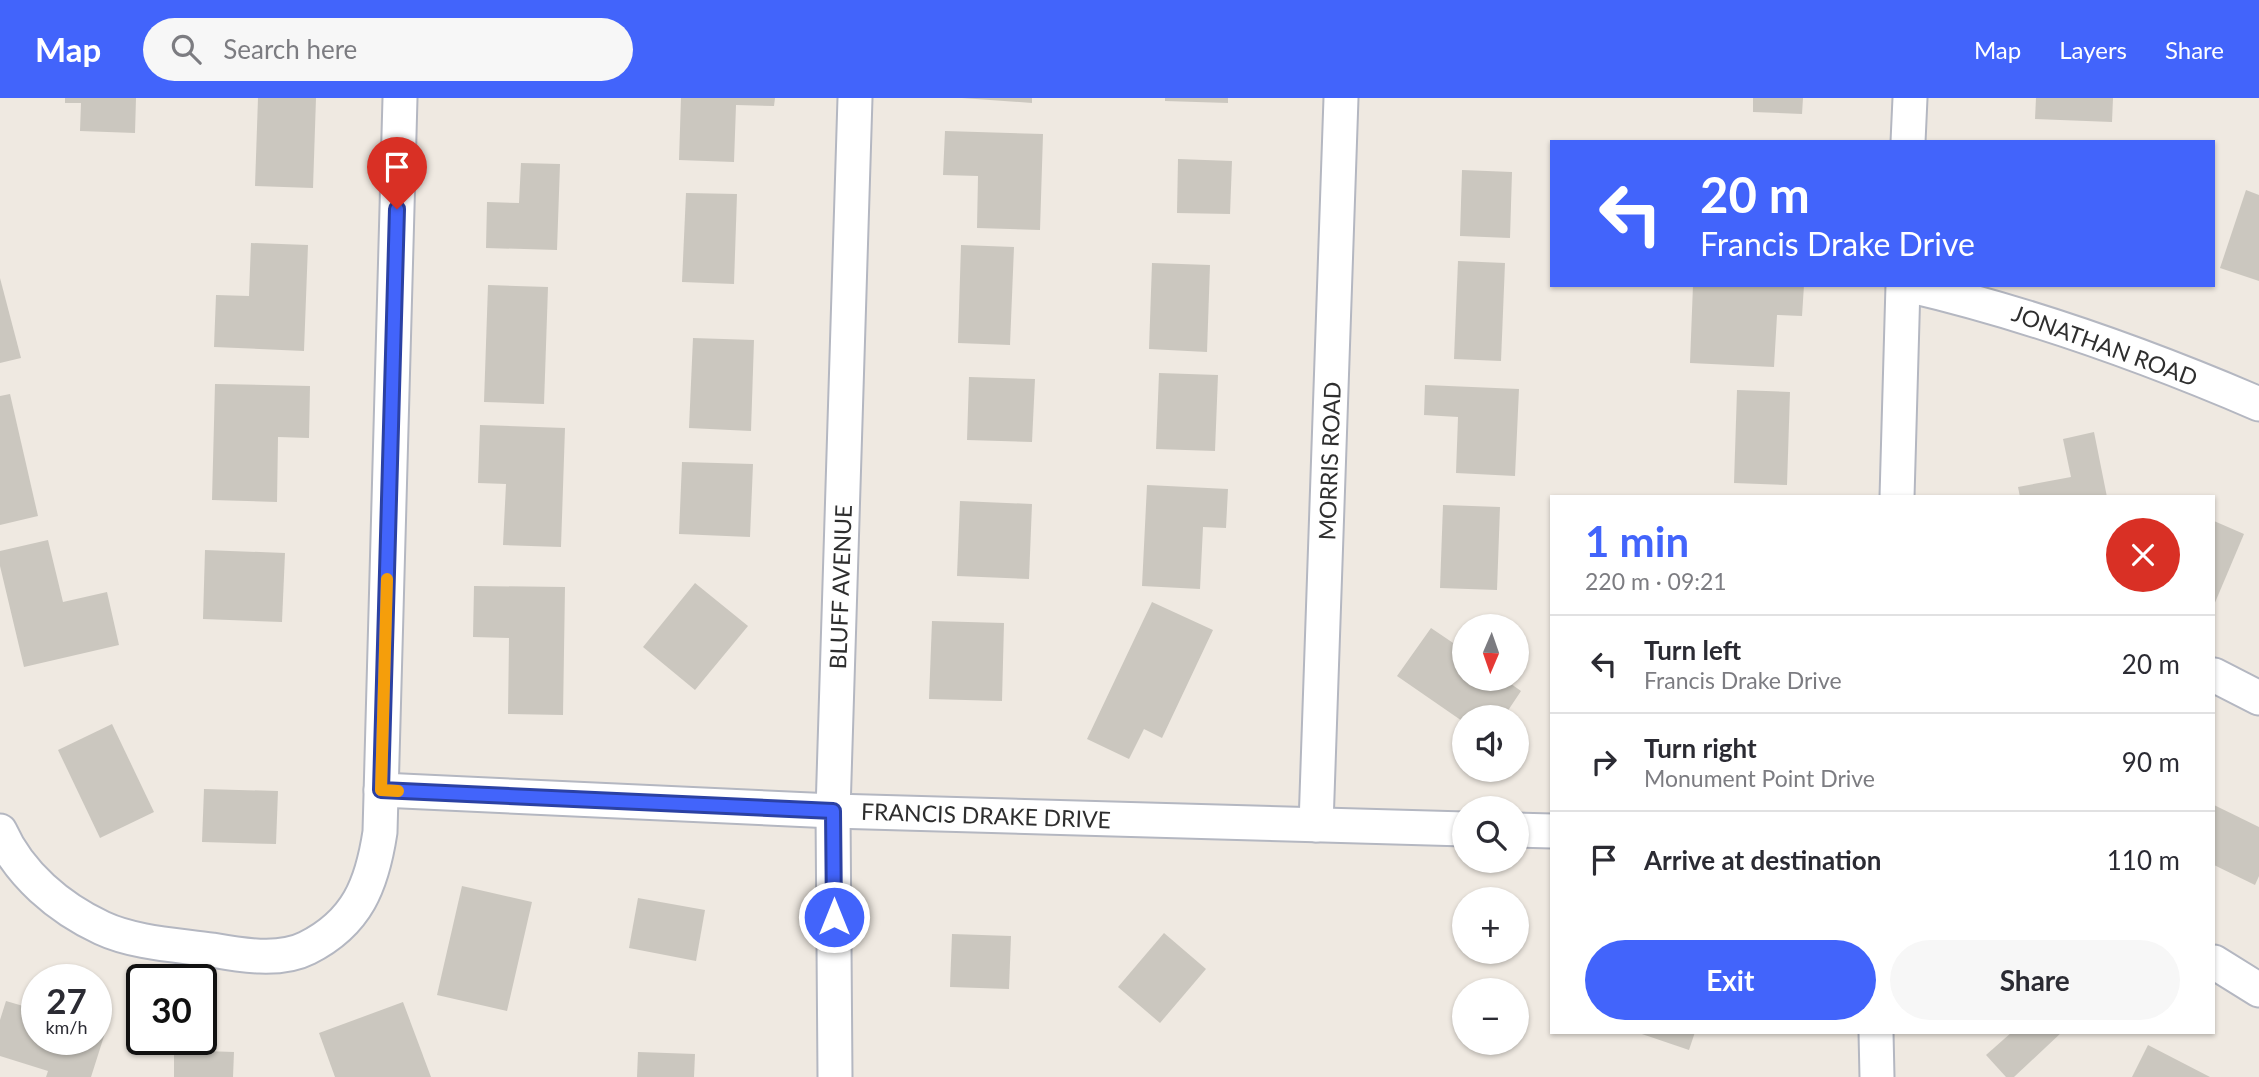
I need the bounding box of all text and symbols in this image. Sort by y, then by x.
search box [143,18,633,81]
text: Map [35,29,101,69]
icon: search [167,30,205,68]
text: Search here [223,33,357,65]
text: Map [1974,35,2021,64]
text: Layers [2059,35,2127,64]
text: Share [2165,35,2224,64]
pin [367,137,427,209]
icon: arrive [378,148,416,186]
text: 20 m [1700,165,1810,223]
icon: left [1585,168,1676,259]
text: Francis Drake Drive [1700,224,1975,263]
street label: JONATHAN ROAD [2009,298,2201,392]
street label: MORRIS ROAD [1312,381,1346,541]
street label: BLUFF AVENUE [823,504,857,670]
text: 1 min [1585,516,1689,566]
button: close [2106,518,2180,592]
text: 220 m · 09:21 [1585,567,1727,595]
north arrow [1452,614,1530,691]
map controls [1452,614,1529,1055]
text: Turn left [1644,634,1741,666]
icon: left [1585,645,1623,683]
text: 20 m [2122,648,2180,680]
text: Francis Drake Drive [1644,666,1842,694]
button: sound [1452,705,1529,782]
text: Turn right [1644,732,1757,764]
icon: right [1585,743,1623,781]
text: 90 m [2122,746,2180,778]
text: Monument Point Drive [1644,764,1875,792]
button: search [1452,796,1529,873]
street label: FRANCIS DRAKE DRIVE [861,797,1111,833]
icon: arrive [1585,841,1623,879]
text: Arrive at destination [1644,844,1881,876]
text: 110 m [2107,844,2180,876]
position arrow [797,880,871,954]
button: + [1452,887,1529,964]
button: Exit [1585,940,1876,1020]
button: Share [1890,940,2180,1020]
speed limit sign: 30 [126,964,217,1055]
button: − [1452,978,1529,1055]
text: 27 [46,979,87,1021]
text: km/h [45,1016,88,1038]

